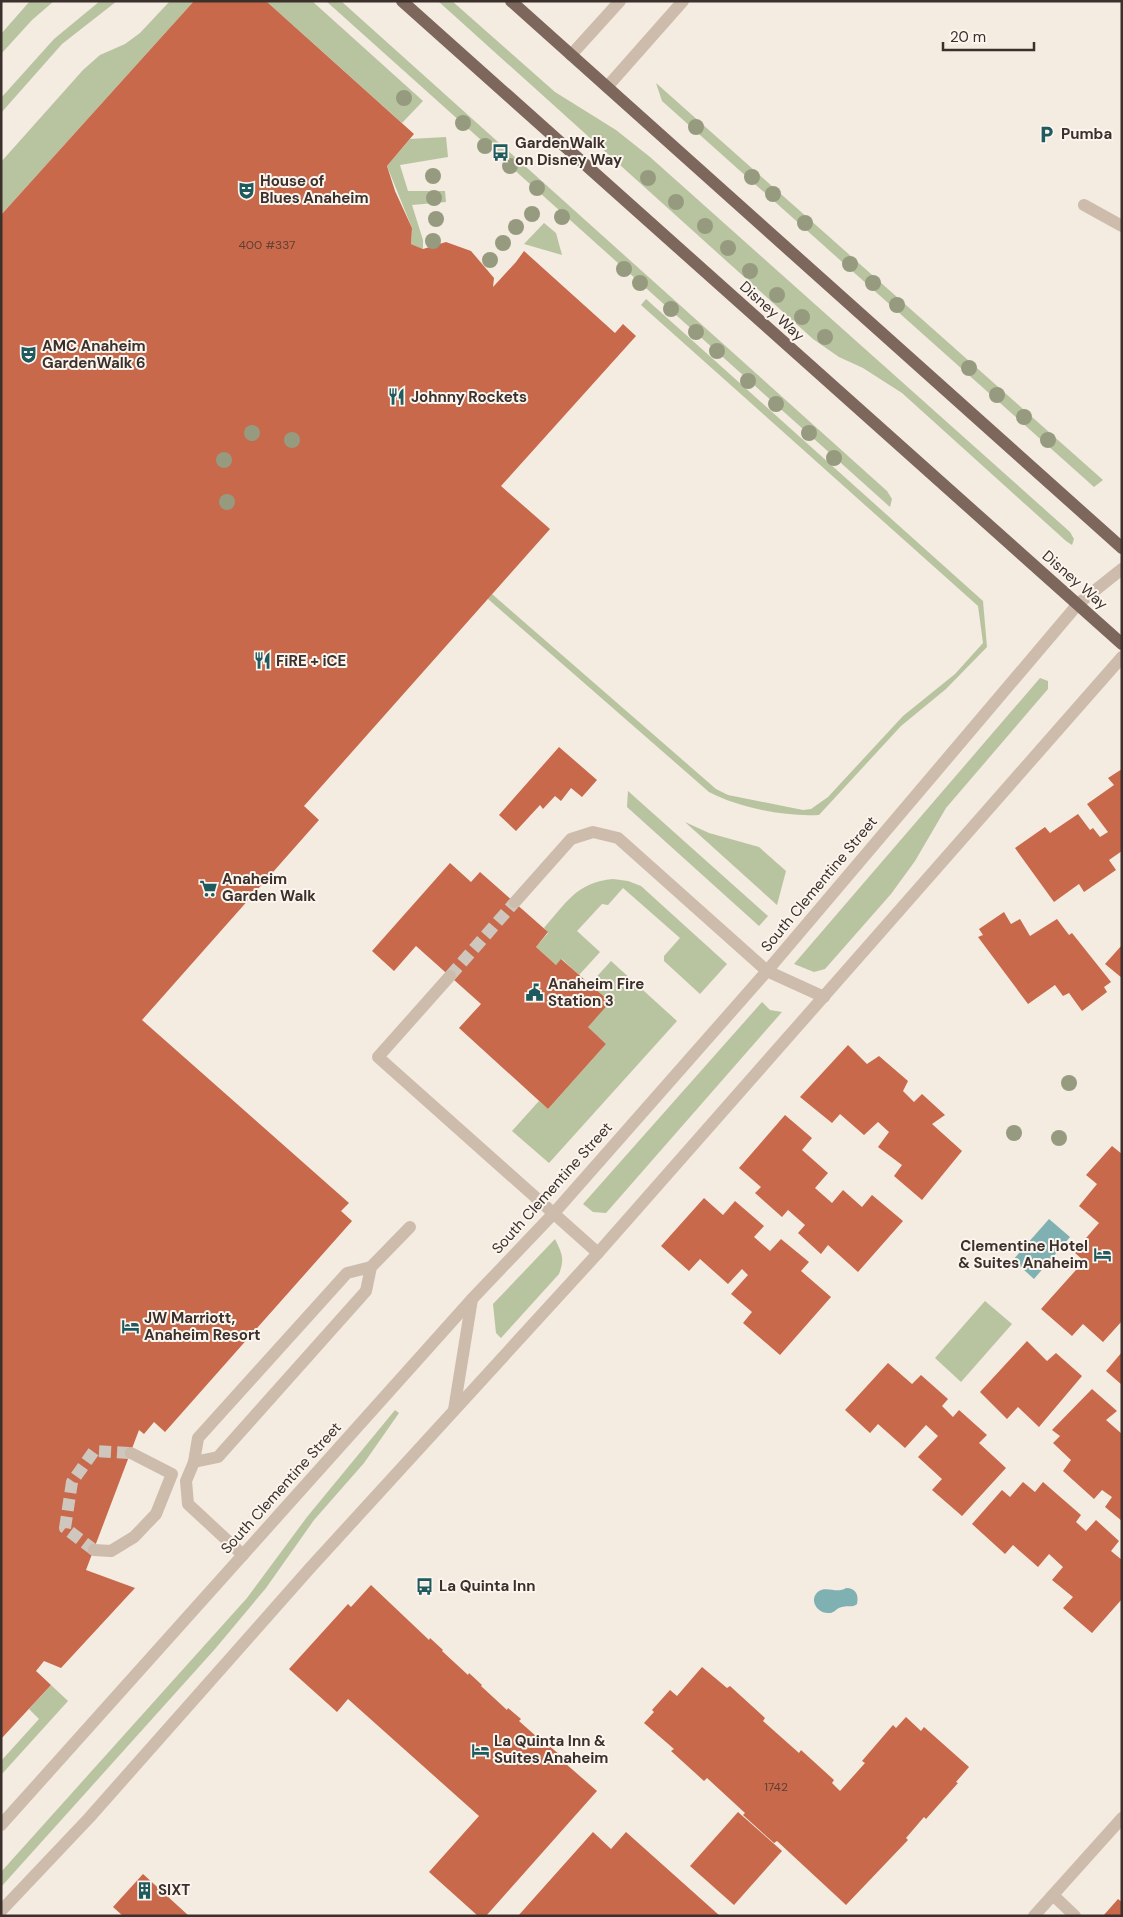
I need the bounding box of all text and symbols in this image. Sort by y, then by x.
scale bar [943,20,1034,52]
text: 20 m [950,27,986,47]
parking icon: Pumba [1037,124,1057,144]
place label: Pumba [1061,124,1112,144]
place label: GardenWalk on Disney Way [515,133,622,170]
bus stop icon: GardenWalk on Disney Way [491,142,511,162]
place label: House of Blues Anaheim [260,171,369,208]
theatre icon: House of Blues Anaheim [236,180,256,200]
house number: 400 #337 [239,237,295,253]
street label: Disney Way [735,277,809,346]
place label: AMC Anaheim GardenWalk 6 [42,336,146,373]
theatre icon: AMC Anaheim GardenWalk 6 [18,345,38,365]
restaurant icon: Johnny Rockets [387,387,407,407]
place label: Johnny Rockets [411,387,527,407]
street label: Disney Way [1038,546,1112,614]
restaurant icon: FiRE + iCE [252,651,272,671]
place label: FiRE + iCE [276,651,346,671]
street label: South Clementine Street [756,812,882,956]
place label: Anaheim Garden Walk [222,869,316,906]
supermarket icon: Anaheim Garden Walk [198,878,218,898]
place label: Anaheim Fire Station 3 [548,974,644,1011]
public building icon: Anaheim Fire Station 3 [524,983,544,1003]
street label: South Clementine Street [487,1118,617,1258]
place label: Clementine Hotel & Suites Anaheim [958,1236,1088,1273]
hotel icon: Clementine Hotel & Suites Anaheim [1092,1245,1112,1265]
place label: JW Marriott, Anaheim Resort [144,1308,261,1345]
hotel icon: JW Marriott, Anaheim Resort [120,1317,140,1337]
street label: South Clementine Street [216,1418,346,1558]
bus stop icon: La Quinta Inn [415,1576,435,1596]
place label: La Quinta Inn [439,1576,535,1596]
place label: La Quinta Inn & Suites Anaheim [494,1731,608,1768]
hotel icon: La Quinta Inn & Suites Anaheim [470,1740,490,1760]
house number: 1742 [764,1779,788,1795]
building icon: SIXT [134,1880,154,1900]
place label: SIXT [158,1880,190,1900]

